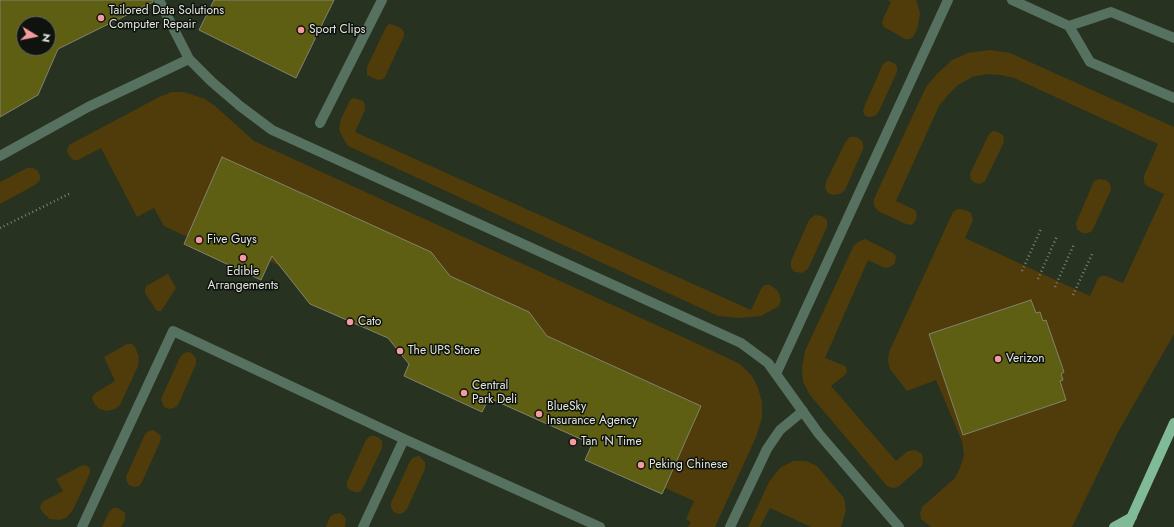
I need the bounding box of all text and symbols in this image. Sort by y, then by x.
place label: Tailored Data Solutions Computer Repair [109,4,224,32]
marker: Tailored Data Solutions Computer Repair [96,13,106,23]
north arrow [16,16,56,56]
place label: Sport Clips [309,23,365,37]
marker: Sport Clips [296,25,306,35]
text: N [38,32,55,44]
place label: Five Guys [207,233,257,247]
marker: Five Guys [194,235,204,245]
marker: Edible Arrangements [238,253,248,263]
place label: Edible Arrangements [208,265,278,293]
place label: Cato [358,315,381,329]
marker: Cato [345,317,355,327]
place label: The UPS Store [408,344,480,358]
marker: The UPS Store [395,346,405,356]
place label: Verizon [1006,352,1045,366]
marker: Verizon [993,354,1003,364]
place label: Central Park Deli [472,379,517,407]
marker: Central Park Deli [459,388,469,398]
place label: BlueSky Insurance Agency [547,400,637,428]
marker: BlueSky Insurance Agency [534,409,544,419]
place label: Tan 'N Time [581,435,642,449]
marker: Tan 'N Time [568,437,578,447]
place label: Peking Chinese [649,458,728,472]
marker: Peking Chinese [636,460,646,470]

